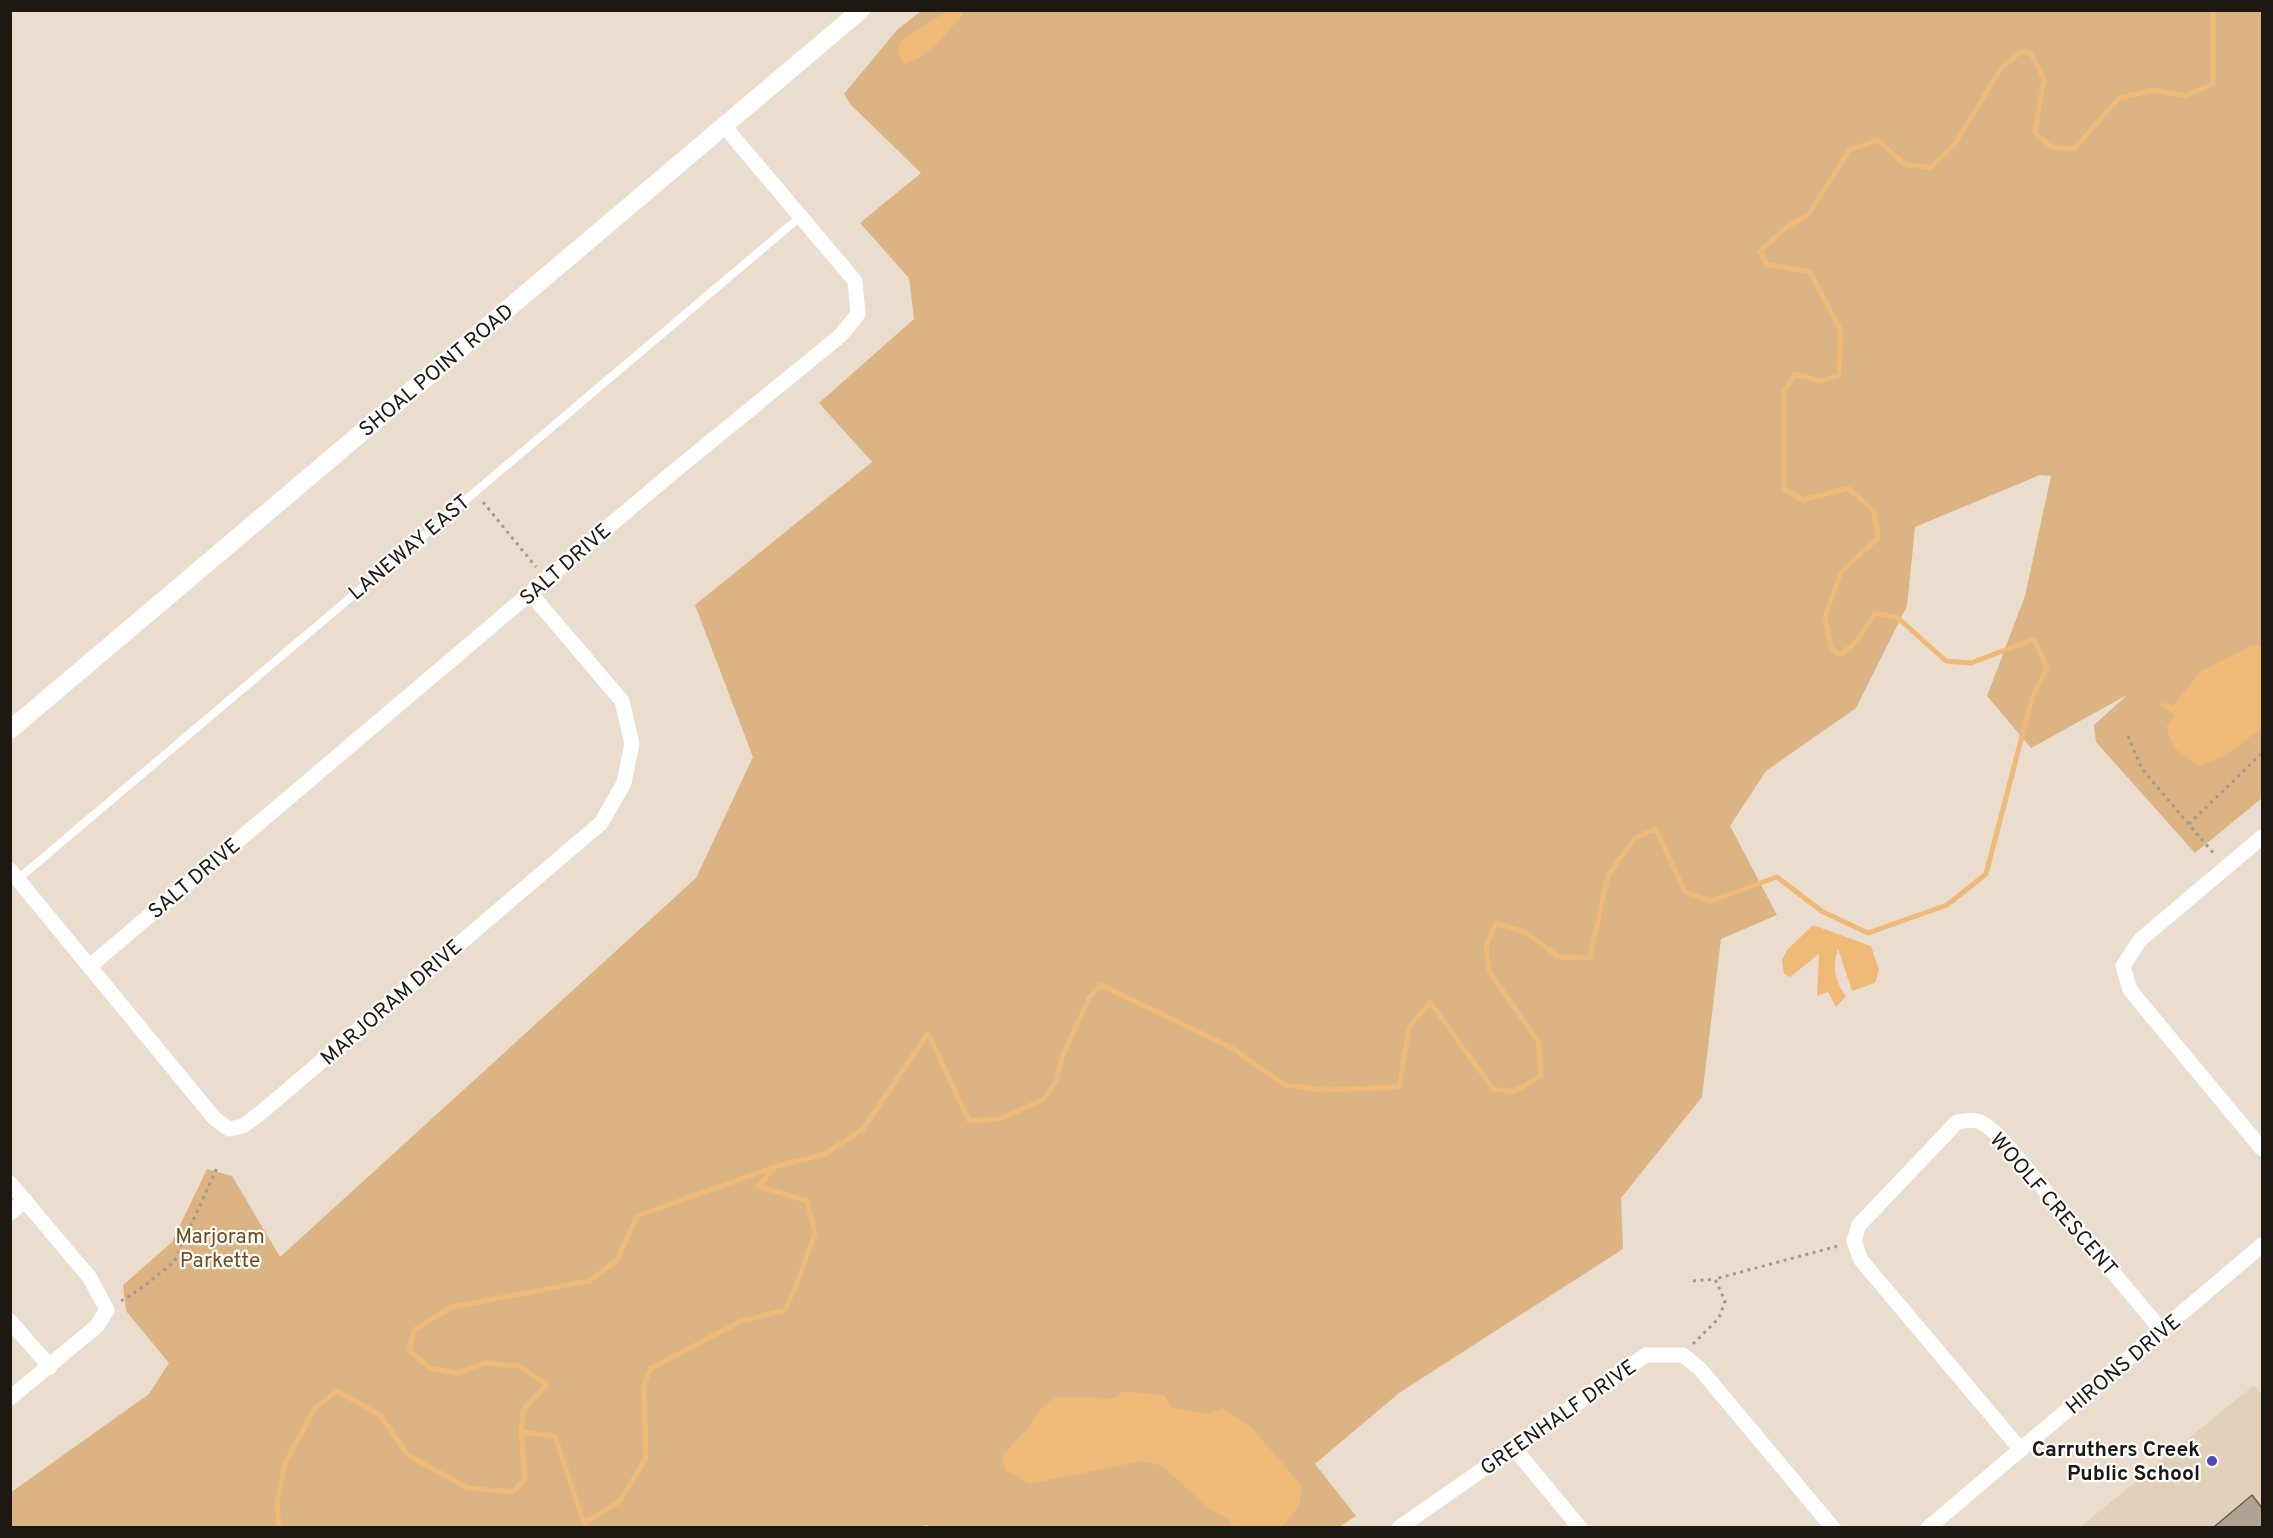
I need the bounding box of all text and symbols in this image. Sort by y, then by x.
street label: SHOAL POINT ROAD [354,299,520,444]
street label: LANEWAY EAST [344,489,476,607]
street label: SALT DRIVE [515,518,617,612]
street label: SALT DRIVE [143,833,247,926]
street label: MARJORAM DRIVE [315,934,468,1072]
street label: WOOLF CRESCENT [1983,1128,2123,1282]
park label: Marjoram Parkette [175,1224,265,1275]
street label: HIRONS DRIVE [2061,1309,2187,1421]
street label: GREENHALF DRIVE [1476,1354,1642,1482]
place label: Carruthers Creek Public School [2032,1437,2200,1488]
marker: Carruthers Creek Public School [2205,1454,2219,1468]

